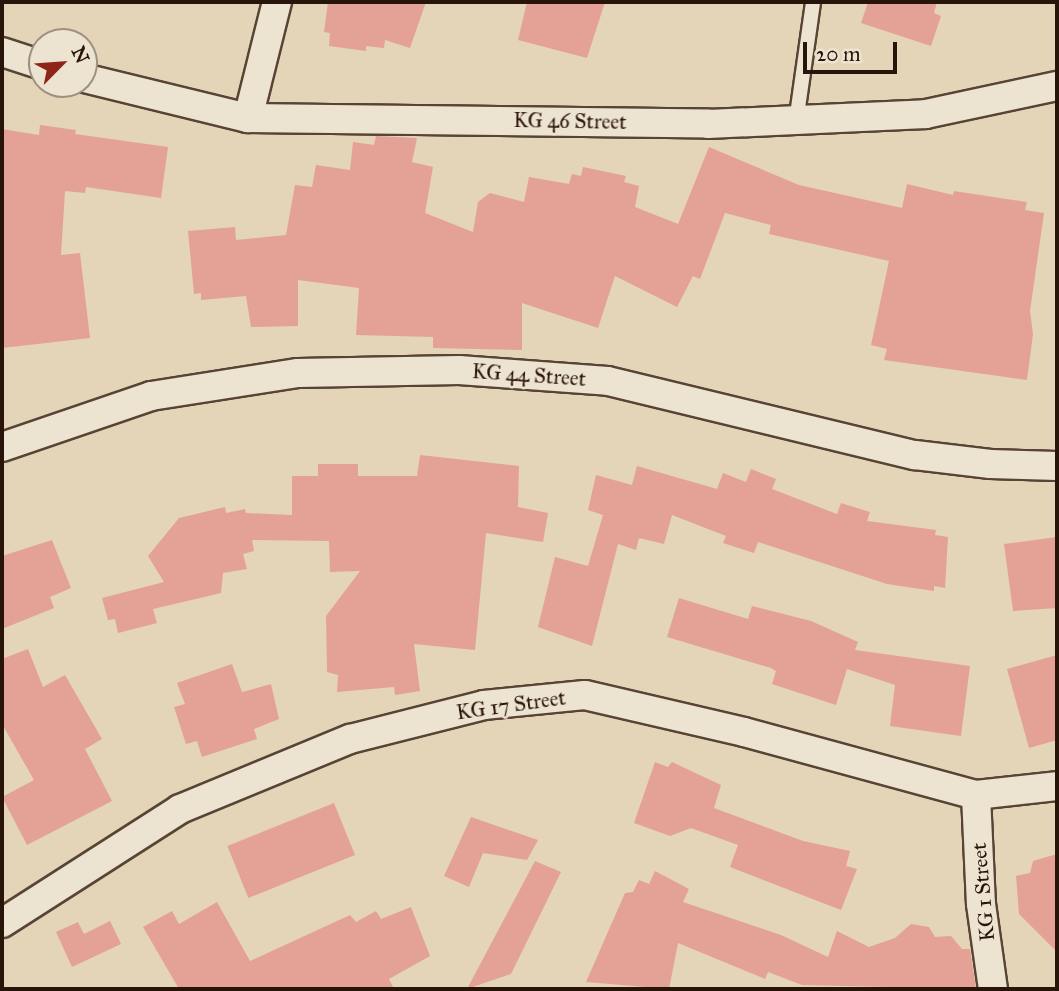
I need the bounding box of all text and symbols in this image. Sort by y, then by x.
north arrow [28,28,98,98]
scale bar [807,28,902,72]
text: 20 m [816,41,861,67]
text: N [67,43,95,67]
street label: KG 46 Street [513,107,627,135]
street label: KG 44 Street [471,358,587,392]
street label: KG 17 Street [455,685,567,725]
street label: KG 1 Street [966,842,1000,942]

